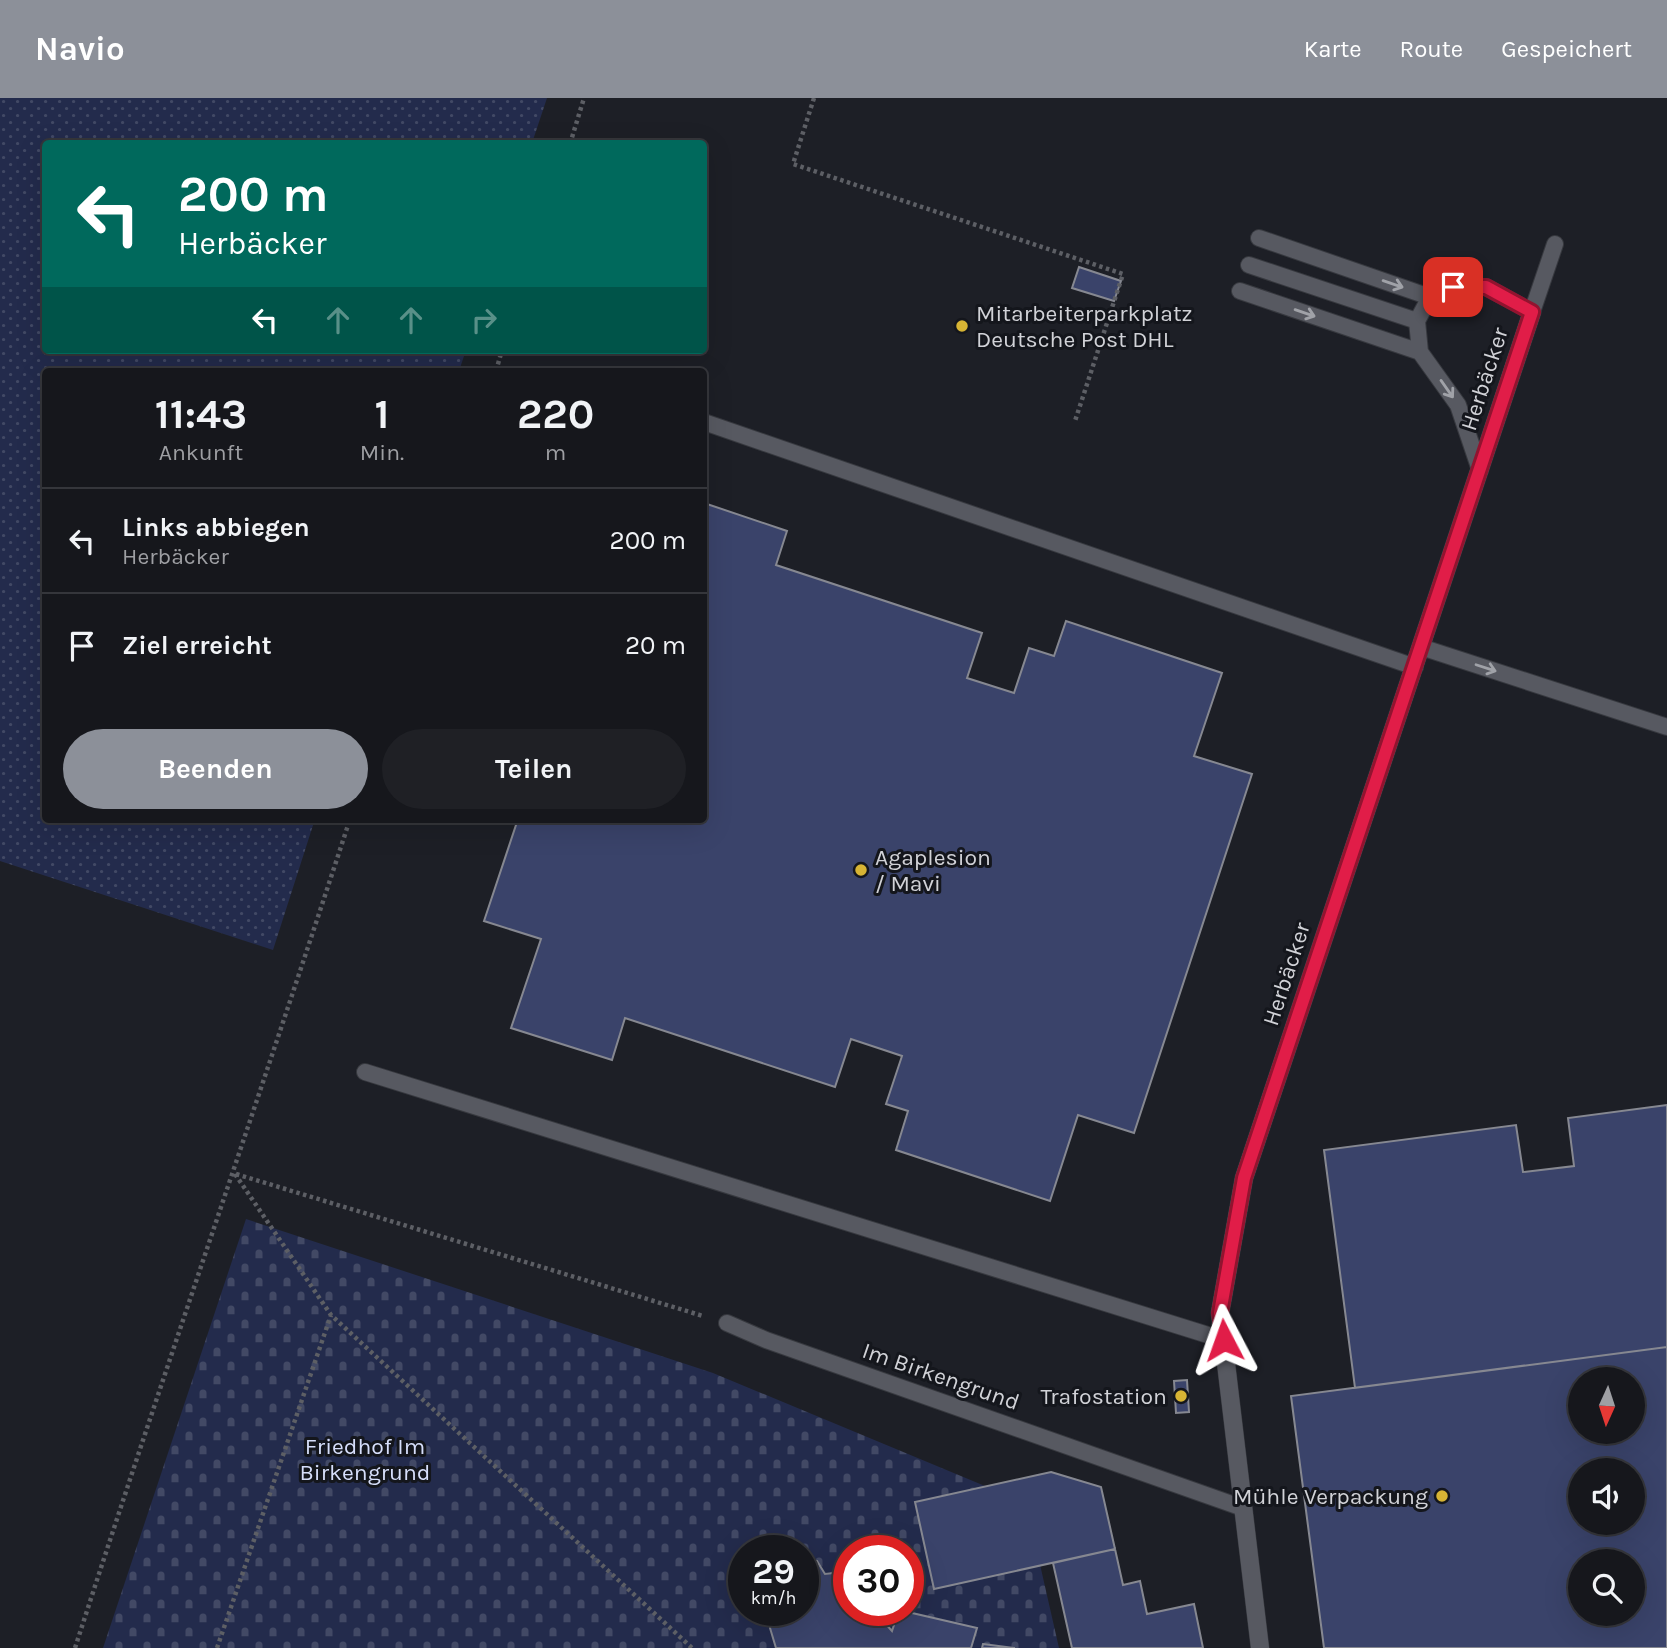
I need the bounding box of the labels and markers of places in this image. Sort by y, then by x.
pin [1423,257,1483,317]
place label: Mitarbeiterparkplatz Deutsche Post DHL [976,300,1193,353]
marker: Mitarbeiterparkplatz Deutsche Post DHL [954,318,970,334]
place label: Agaplesion / Mavi [875,844,991,897]
marker: Agaplesion / Mavi [853,862,869,878]
place label: Trafostation [1040,1383,1167,1410]
marker: Trafostation [1173,1388,1189,1404]
place label: Mühle Verpackung [1233,1483,1428,1510]
marker: Mühle Verpackung [1434,1488,1450,1504]

